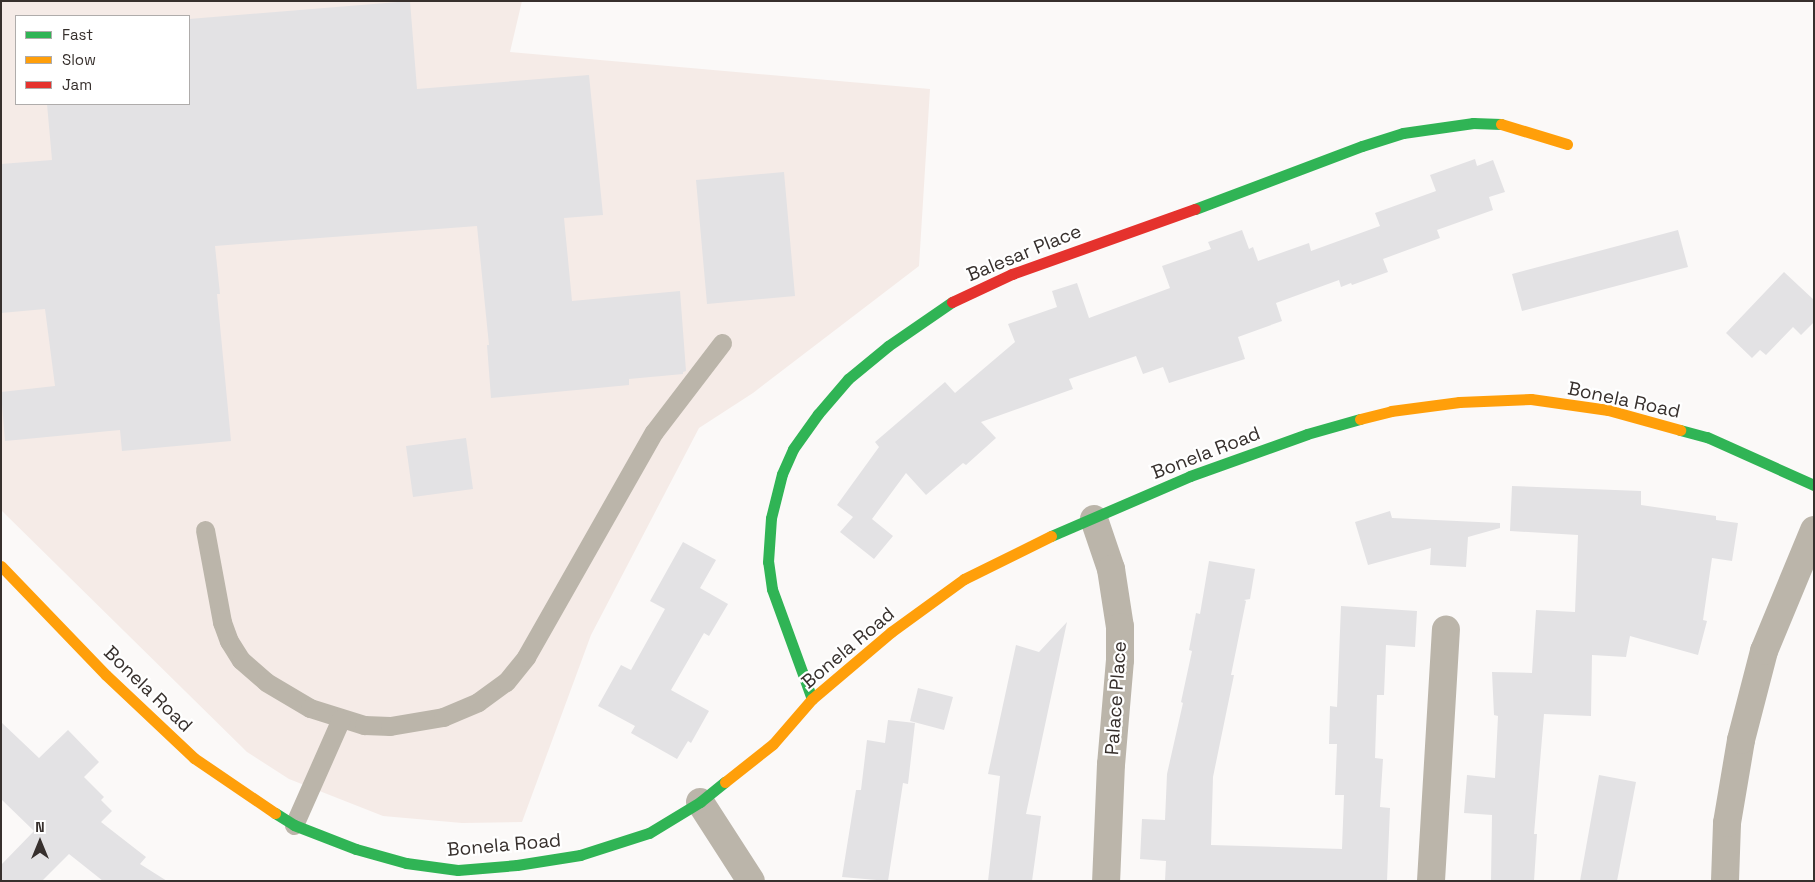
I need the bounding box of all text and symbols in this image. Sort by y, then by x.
legend [15,15,190,105]
text: Fast [62,25,93,44]
text: Slow [62,50,96,69]
text: Jam [62,75,92,94]
street label: Balesar Place [963,220,1085,286]
street label: Bonela Road [1566,377,1682,423]
street label: Bonela Road [1149,422,1263,484]
street label: Bonela Road [797,603,899,693]
street label: Palace Place [1101,640,1131,756]
street label: Bonela Road [99,641,197,737]
north arrow [15,817,65,867]
text: N [35,818,45,836]
street label: Bonela Road [446,829,562,861]

